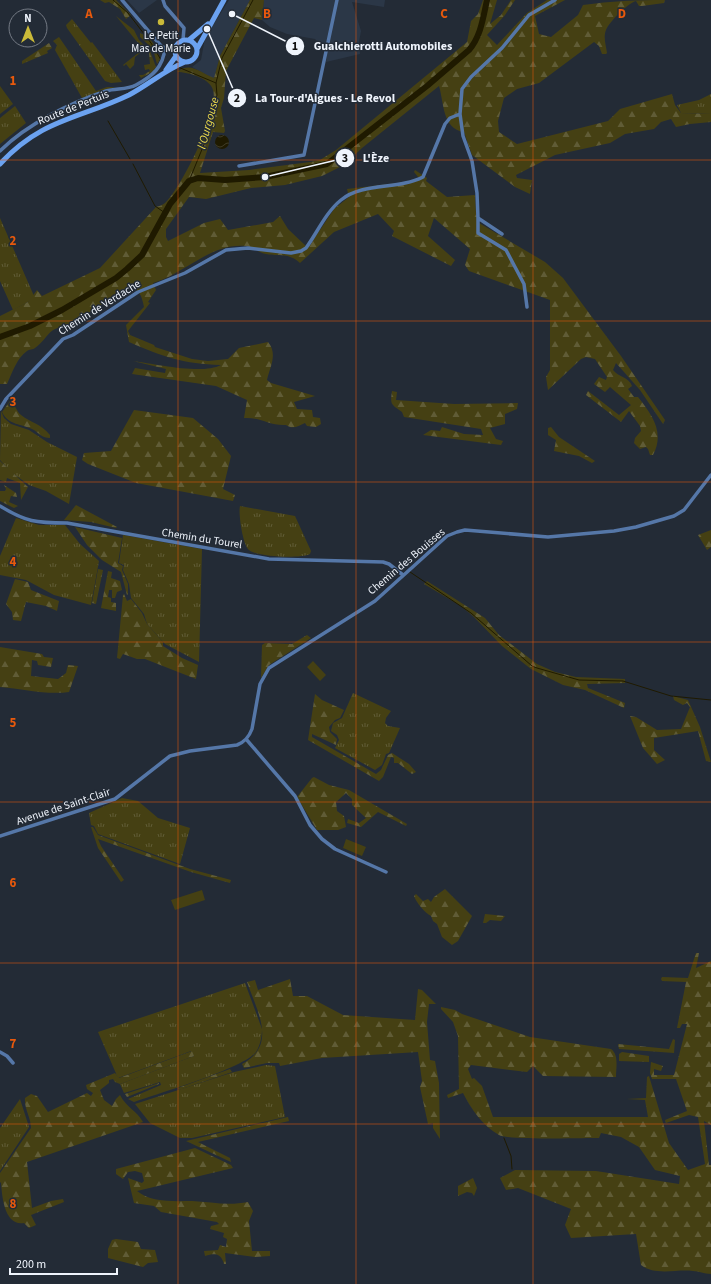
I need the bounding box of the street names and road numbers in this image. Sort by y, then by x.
street label: Route de Pertuis [35,86,111,129]
street label: Chemin de Verdache [55,276,144,339]
street label: Chemin des Bouisses [365,524,448,598]
street label: Chemin du Tourel [161,525,243,552]
street label: Avenue de Saint-Clair [14,784,112,829]

